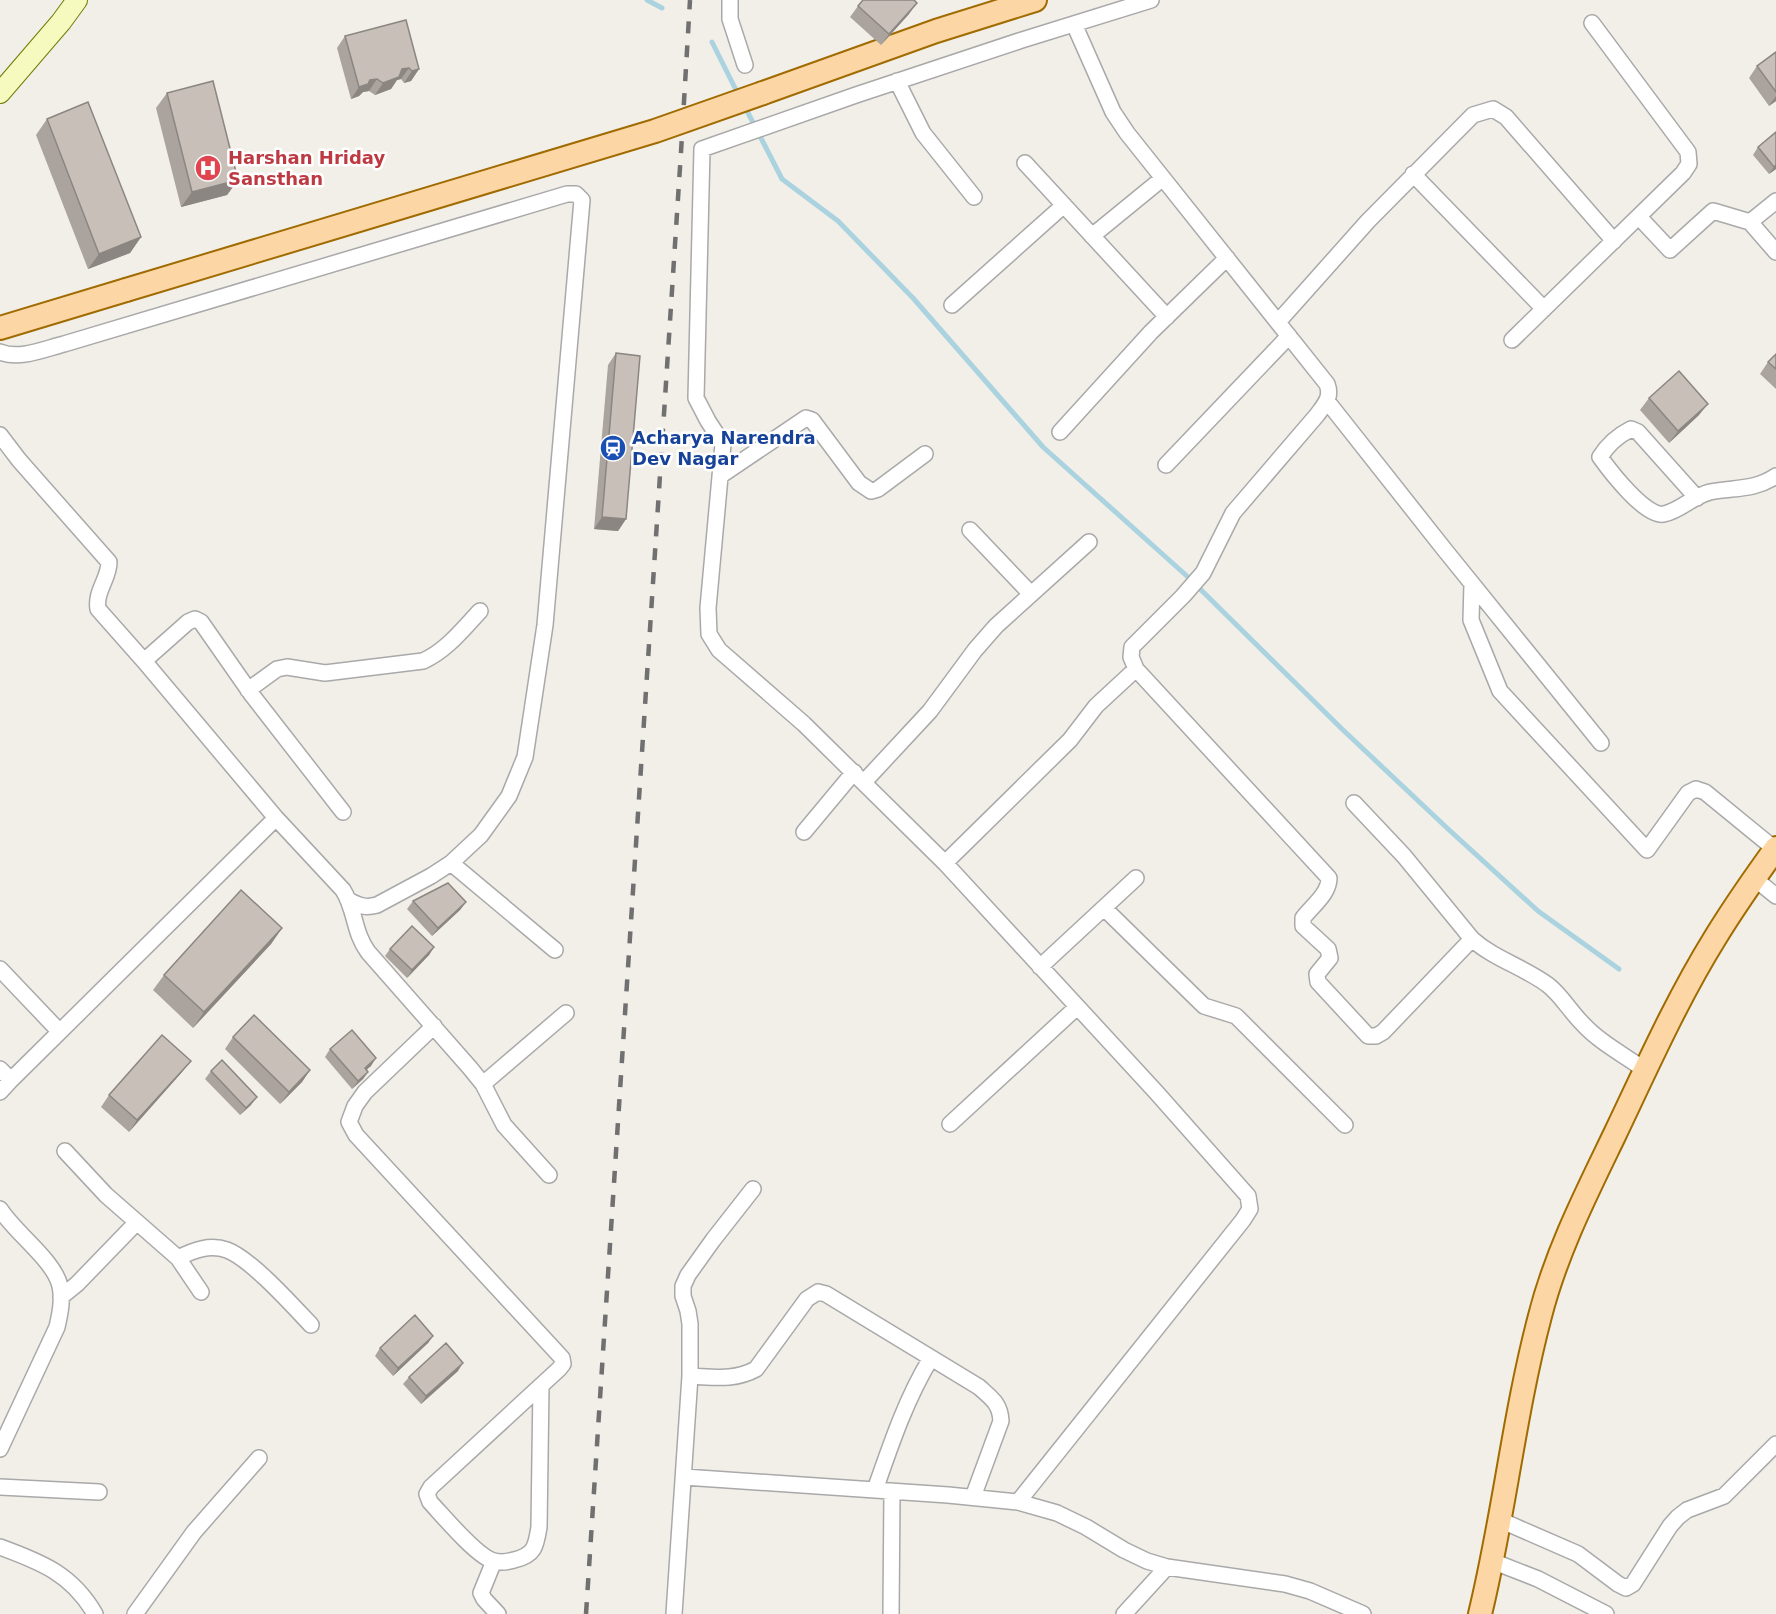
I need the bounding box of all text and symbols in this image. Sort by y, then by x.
place label: Harshan Hriday Sansthan [228,147,385,189]
hospital icon: Harshan Hriday Sansthan [193,153,223,183]
place label: Acharya Narendra Dev Nagar [632,427,816,469]
station icon: Acharya Narendra Dev Nagar [598,433,628,463]

